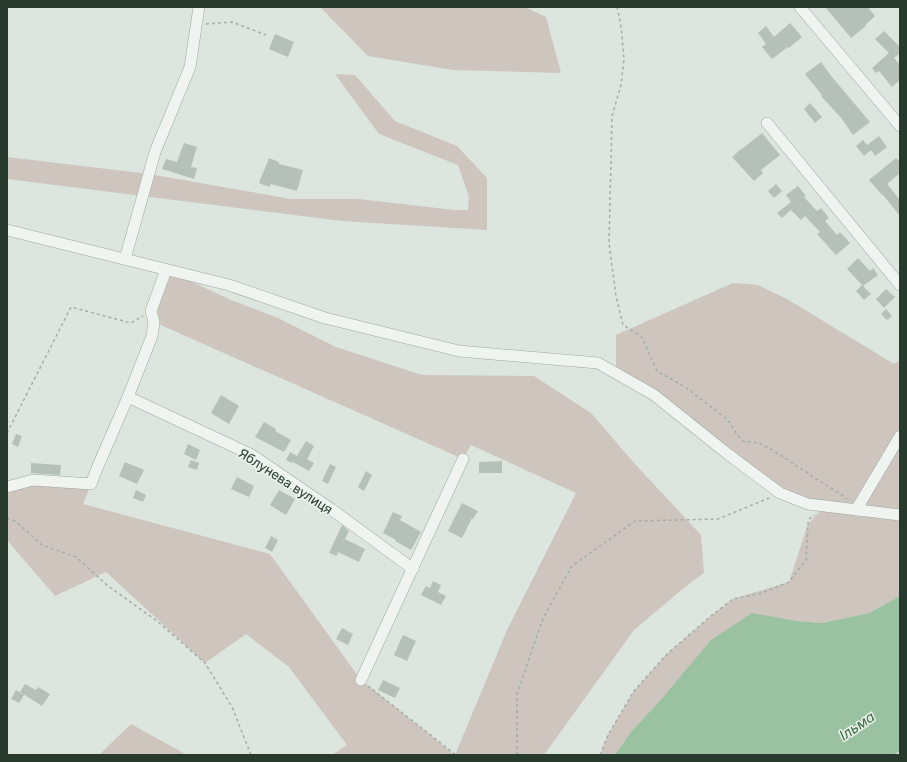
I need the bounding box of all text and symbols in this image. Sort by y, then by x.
street label: Яблунева вулиця [236,445,336,517]
water label: Ільма [836,707,878,744]

